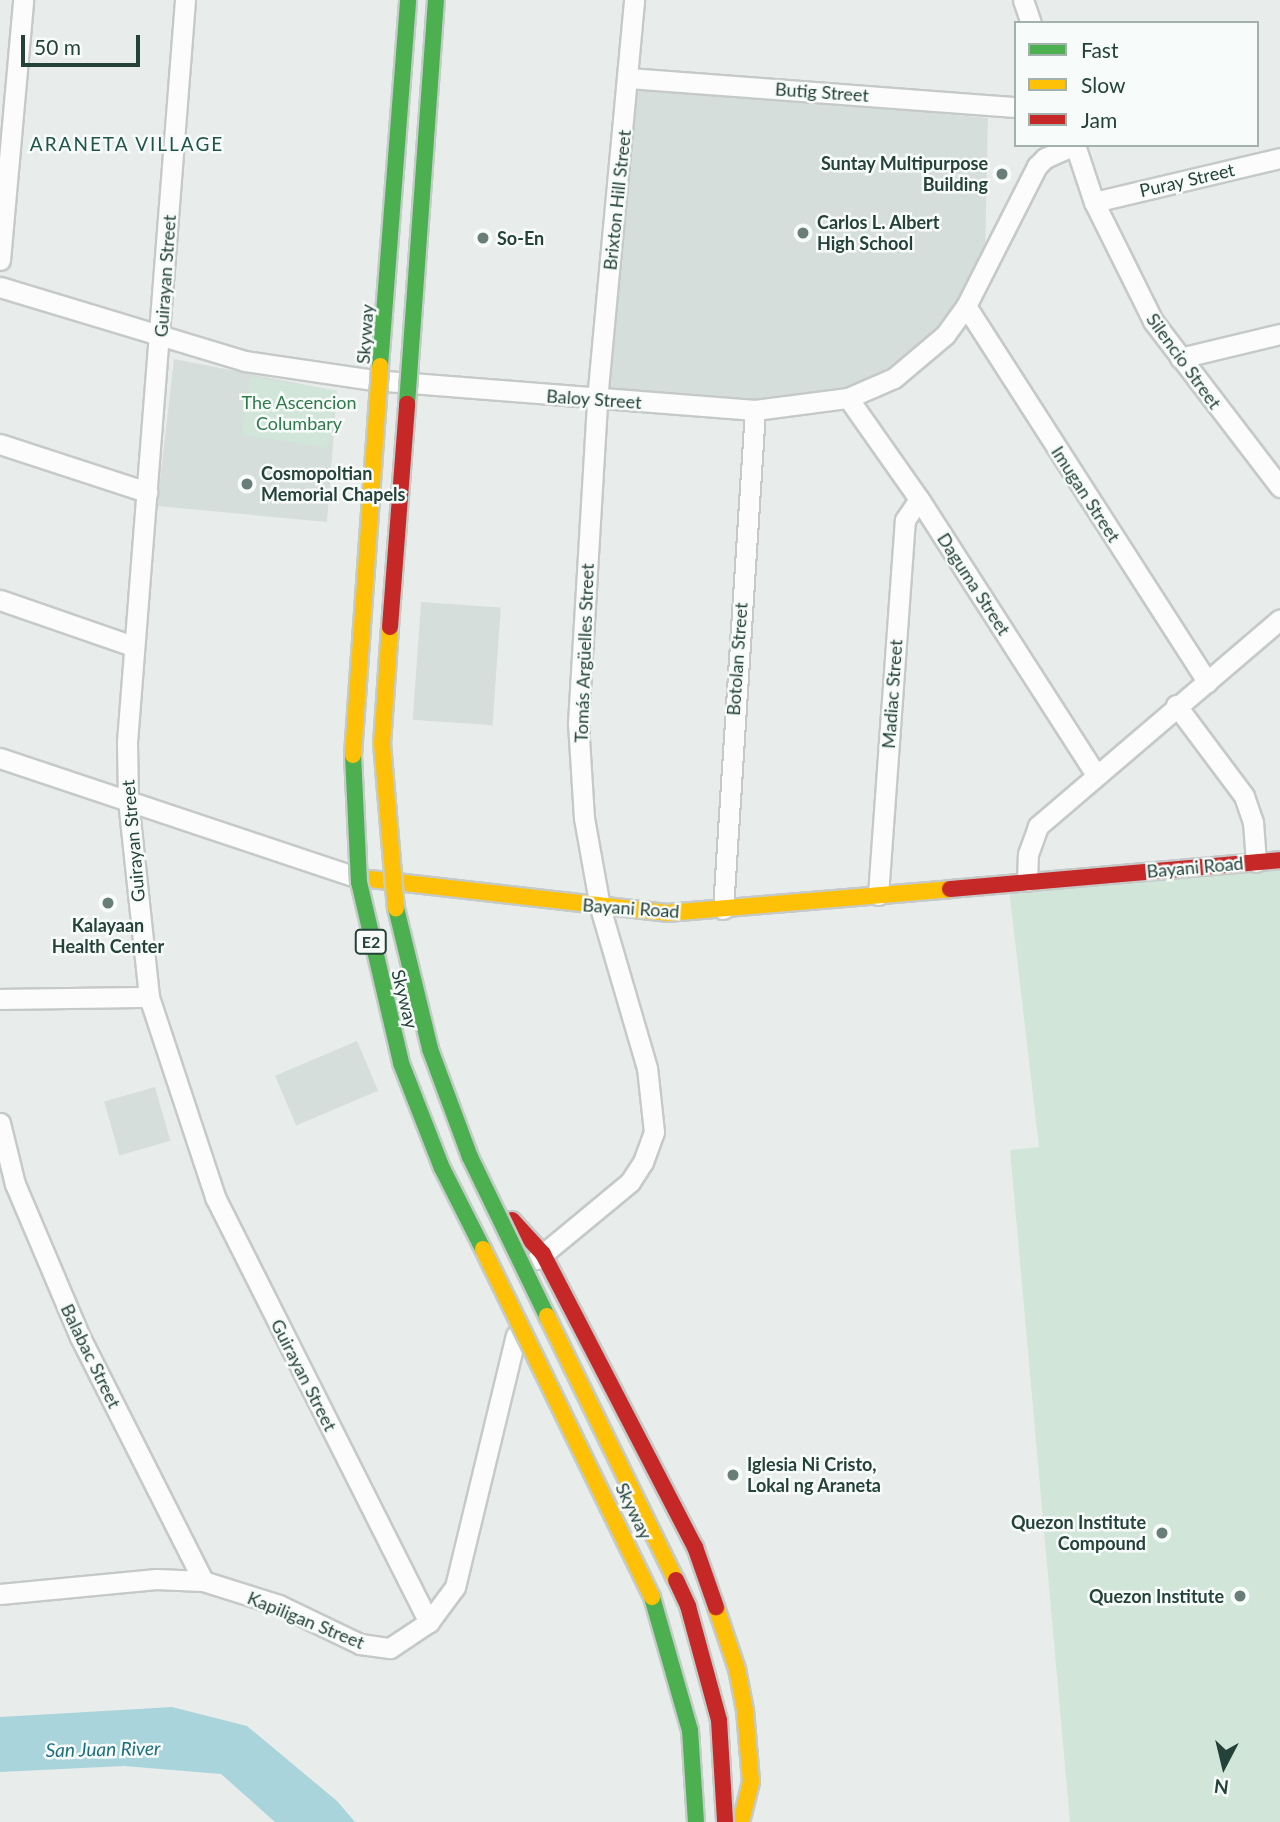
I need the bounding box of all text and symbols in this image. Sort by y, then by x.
scale bar [24,21,144,65]
legend [1014,21,1259,147]
text: 50 m [34,34,81,59]
text: Fast [1081,37,1118,62]
text: Slow [1081,72,1125,97]
street label: Butig Street [774,78,870,106]
text: Jam [1081,107,1117,132]
street label: Brixton Hill Street [599,129,635,271]
district label: ARANETA VILLAGE [31,133,223,155]
place label: Suntay Multipurpose Building [820,153,988,196]
street label: Puray Street [1137,159,1237,201]
marker: Suntay Multipurpose Building [994,166,1010,182]
place label: Carlos L. Albert High School [817,212,940,255]
street label: Guirayan Street [150,214,180,338]
marker: Carlos L. Albert High School [795,225,811,241]
place label: So-En [497,227,544,249]
marker: So-En [475,230,491,246]
street label: Skyway [352,303,378,365]
street label: Silencio Street [1142,309,1226,413]
street label: Baloy Street [545,385,643,413]
park label: The Ascencion Columbary [241,392,357,434]
street label: Imugan Street [1047,442,1125,546]
place label: Cosmopoltian Memorial Chapels [261,463,405,505]
marker: Cosmopoltian Memorial Chapels [239,476,255,492]
street label: Daguma Street [933,529,1015,639]
street label: Tomás Argüelles Street [570,563,598,743]
street label: Botolan Street [722,602,752,716]
street label: Madiac Street [877,639,907,749]
street label: Guirayan Street [117,779,149,903]
street label: Bayani Road [1146,852,1244,882]
marker: Kalayaan Health Center [98,893,118,913]
street label: Bayani Road [582,894,680,922]
place label: Kalayaan Health Center [52,915,164,958]
road number: E2 [354,930,388,954]
street label: Skyway [387,967,423,1031]
street label: Balabac Street [56,1300,126,1412]
street label: Guirayan Street [267,1315,341,1435]
place label: Iglesia Ni Cristo, Lokal ng Araneta [747,1454,882,1496]
marker: Iglesia Ni Cristo, Lokal ng Araneta [725,1467,741,1483]
street label: Skyway [611,1479,657,1543]
place label: Quezon Institute Compound [1011,1512,1146,1554]
marker: Quezon Institute Compound [1152,1523,1172,1543]
place label: Quezon Institute [1089,1585,1224,1607]
marker: Quezon Institute [1230,1586,1250,1606]
street label: Kapiligan Street [244,1587,368,1653]
north arrow [1189,1731,1259,1801]
water label: San Juan River [45,1737,161,1761]
text: N [1213,1775,1230,1800]

